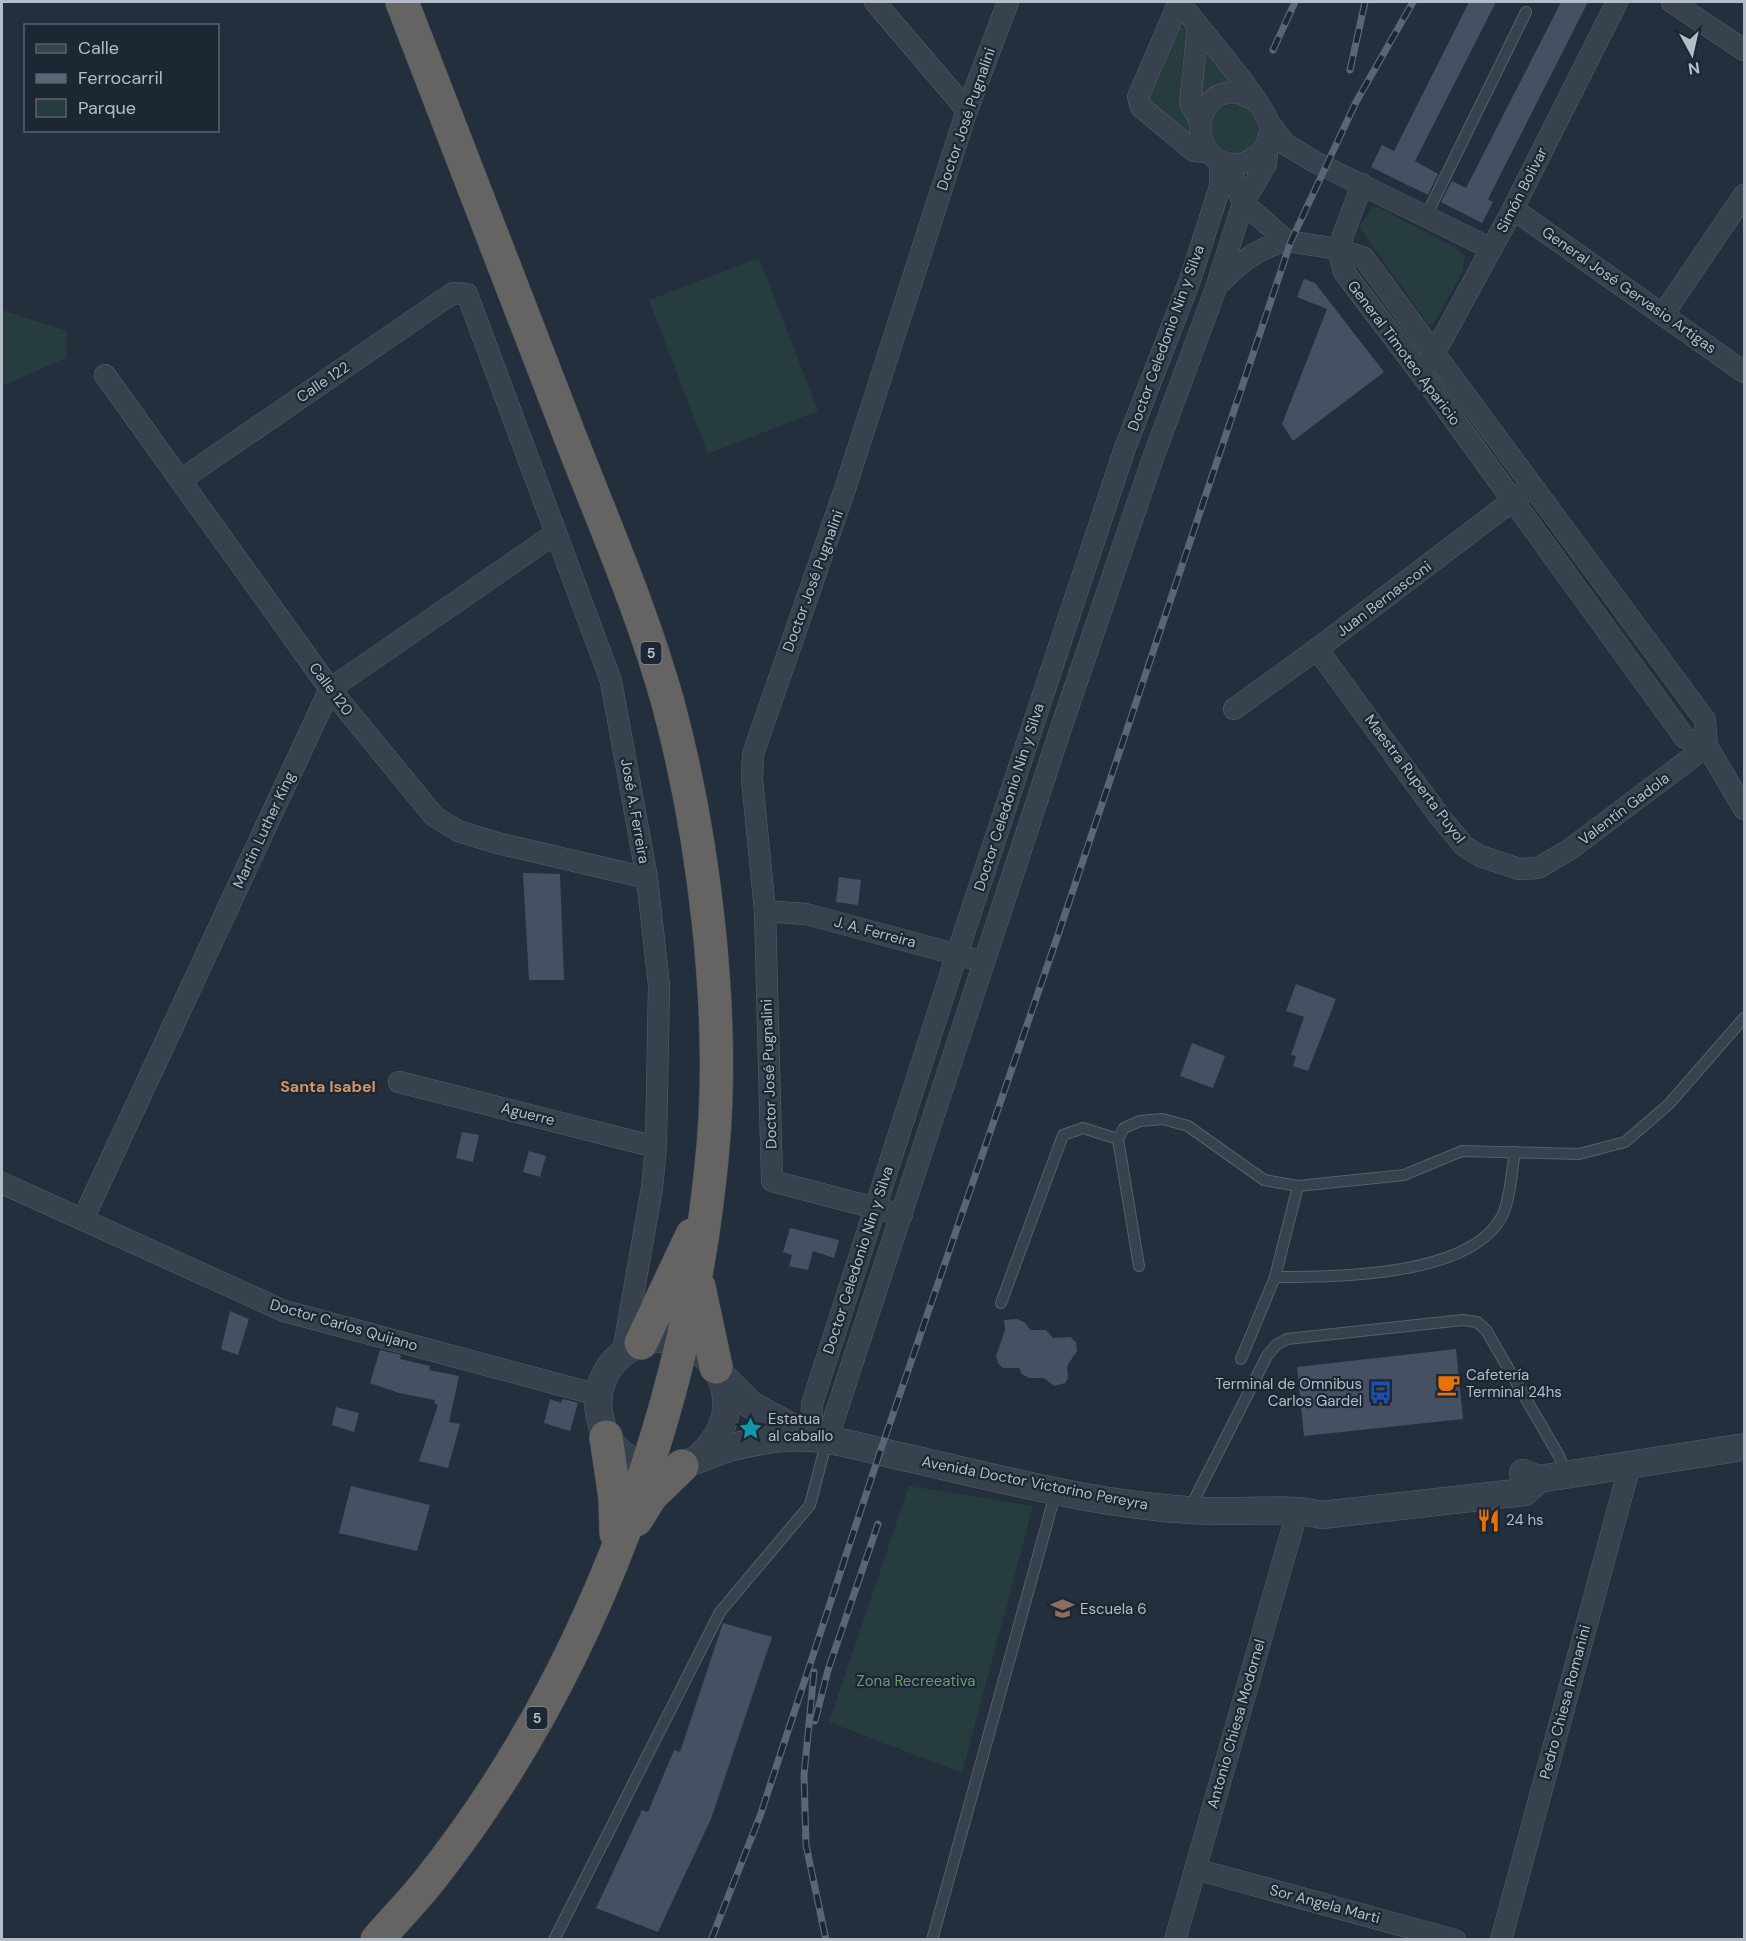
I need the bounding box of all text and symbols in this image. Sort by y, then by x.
legend [24,24,219,132]
north arrow [1662,24,1722,84]
text: Calle [78,36,119,60]
street label: Doctor José Pugnalini [932,45,1000,193]
text: N [1687,57,1701,80]
text: Ferrocarril [78,66,163,90]
text: Parque [78,96,136,120]
street label: Simón Bolivar [1492,144,1552,236]
street label: General José Gervasio Artigas [1538,222,1720,358]
street label: Doctor Celedonio Nin y Silva [1123,242,1209,434]
street label: General Timoteo Aparicio [1343,276,1465,430]
street label: Calle 122 [293,357,353,407]
street label: Doctor José Pugnalini [778,507,848,655]
street label: Juan Bernasconi [1332,557,1436,641]
road number: 5 [640,642,662,664]
street label: Calle 120 [304,658,358,720]
street label: Doctor Celedonio Nin y Silva [969,700,1049,894]
street label: Maestra Ruperta Puyol [1360,711,1470,847]
street label: José A. Ferreira [616,757,654,865]
street label: Martin Luther King [228,768,300,892]
street label: Valentín Gadola [1574,768,1674,850]
street label: J. A. Ferreira [832,911,918,953]
street label: Doctor José Pugnalini [756,999,782,1149]
district label: Santa Isabel [280,1076,376,1097]
street label: Aguerre [499,1098,557,1130]
street label: Doctor Celedonio Nin y Silva [818,1163,898,1357]
street label: Doctor Carlos Quijano [268,1294,420,1356]
place label: Cafetería Terminal 24hs [1466,1365,1562,1402]
cafe icon: Cafetería Terminal 24hs [1435,1371,1461,1397]
place label: Terminal de Omnibus Carlos Gardel [1215,1374,1362,1411]
bus stop icon: Terminal de Omnibus Carlos Gardel [1367,1380,1393,1406]
place label: Estatua al caballo [768,1409,833,1446]
place icon: Estatua al caballo [737,1415,763,1441]
street label: Avenida Doctor Victorino Pereyra [920,1451,1150,1515]
restaurant icon: 24 hs [1475,1507,1501,1533]
place label: 24 hs [1506,1510,1544,1530]
school or university icon: Escuela 6 [1049,1596,1075,1622]
place label: Escuela 6 [1080,1599,1147,1619]
street label: Pedro Chiesa Romanini [1535,1623,1595,1781]
street label: Antonio Chiesa Modornel [1202,1637,1270,1811]
park label: Zona Recreeativa [857,1671,975,1691]
road number: 5 [526,1707,548,1729]
street label: Sor Angela Marti [1268,1880,1382,1928]

